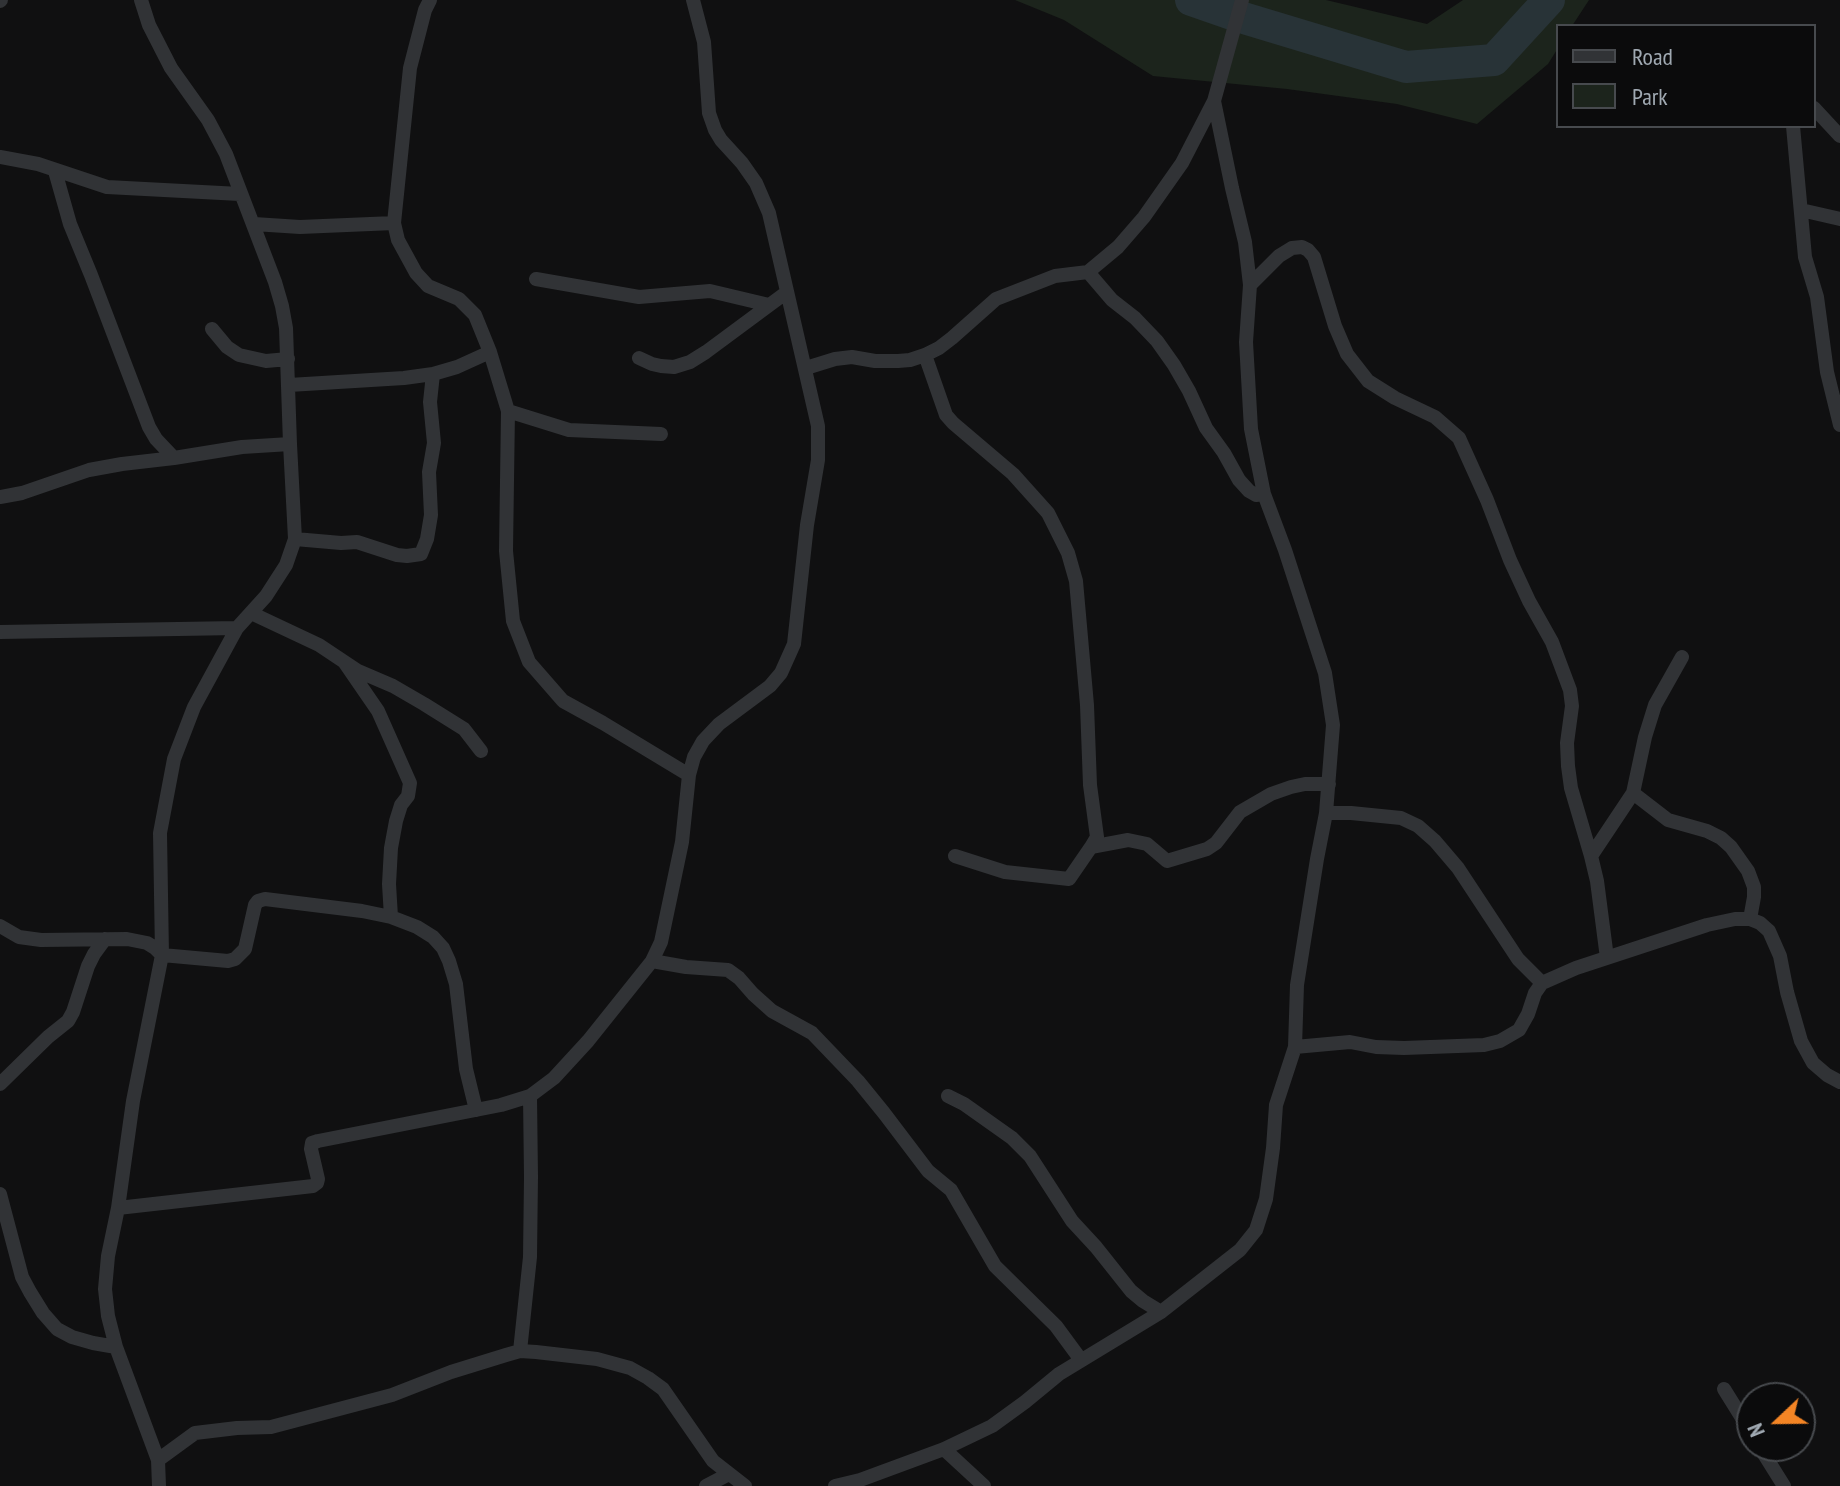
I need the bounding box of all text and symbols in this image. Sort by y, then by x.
legend [1556,24,1816,128]
text: Road [1632,41,1673,72]
text: Park [1632,81,1668,112]
north arrow [1736,1382,1816,1462]
text: N [1740,1419,1771,1441]

